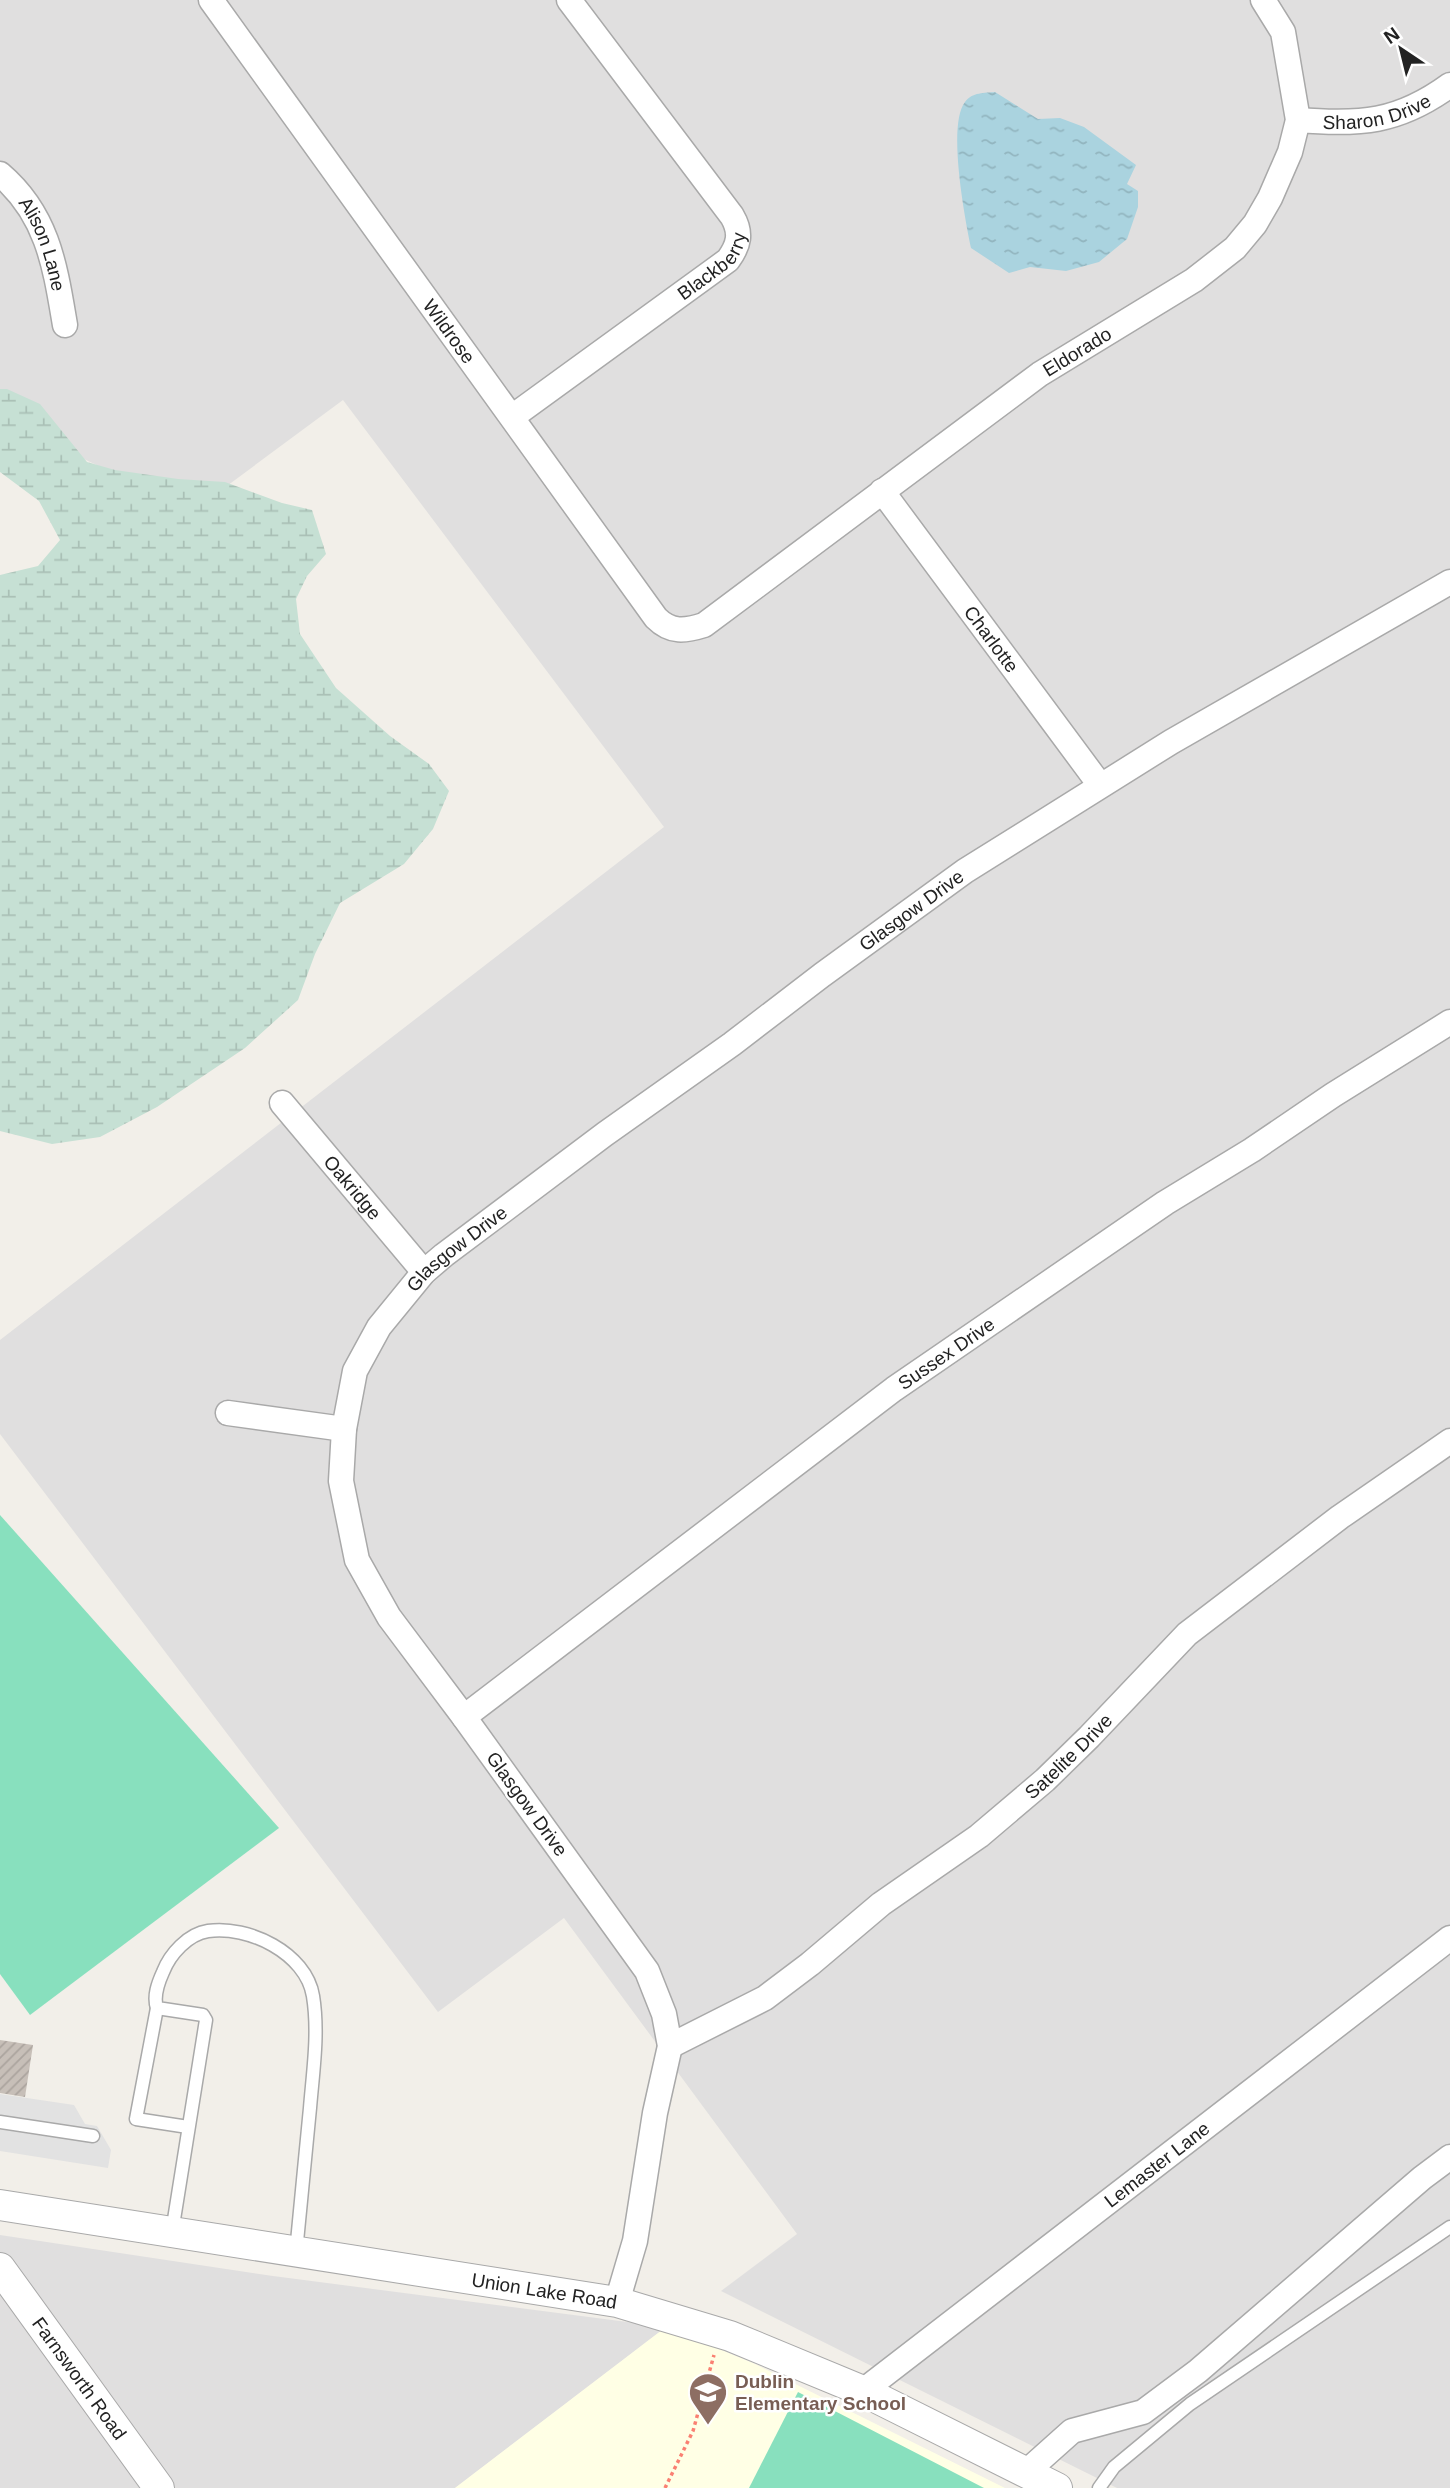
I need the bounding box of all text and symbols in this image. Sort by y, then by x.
north arrow [1366,14,1436,84]
text: N [1380,23,1403,48]
street label: Sharon Drive [1322,90,1434,133]
street label: Alison Lane [15,193,69,293]
street label: Blackberry [673,231,749,304]
street label: Wildrose [419,295,480,367]
street label: Eldorado [1039,323,1115,380]
street label: Charlotte [960,602,1023,676]
street label: Glasgow Drive [855,865,967,955]
street label: Oakridge [320,1151,386,1224]
street label: Glasgow Drive [402,1201,511,1295]
street label: Sussex Drive [894,1313,998,1394]
street label: Satelite Drive [1021,1709,1116,1803]
street label: Glasgow Drive [482,1748,572,1860]
street label: Lemaster Lane [1100,2117,1213,2211]
street label: Union Lake Road [470,2269,619,2312]
street label: Farnsworth Road [28,2313,131,2443]
school or university icon: Dublin Elementary School [687,2371,729,2426]
place label: Dublin Elementary School [735,2371,906,2414]

